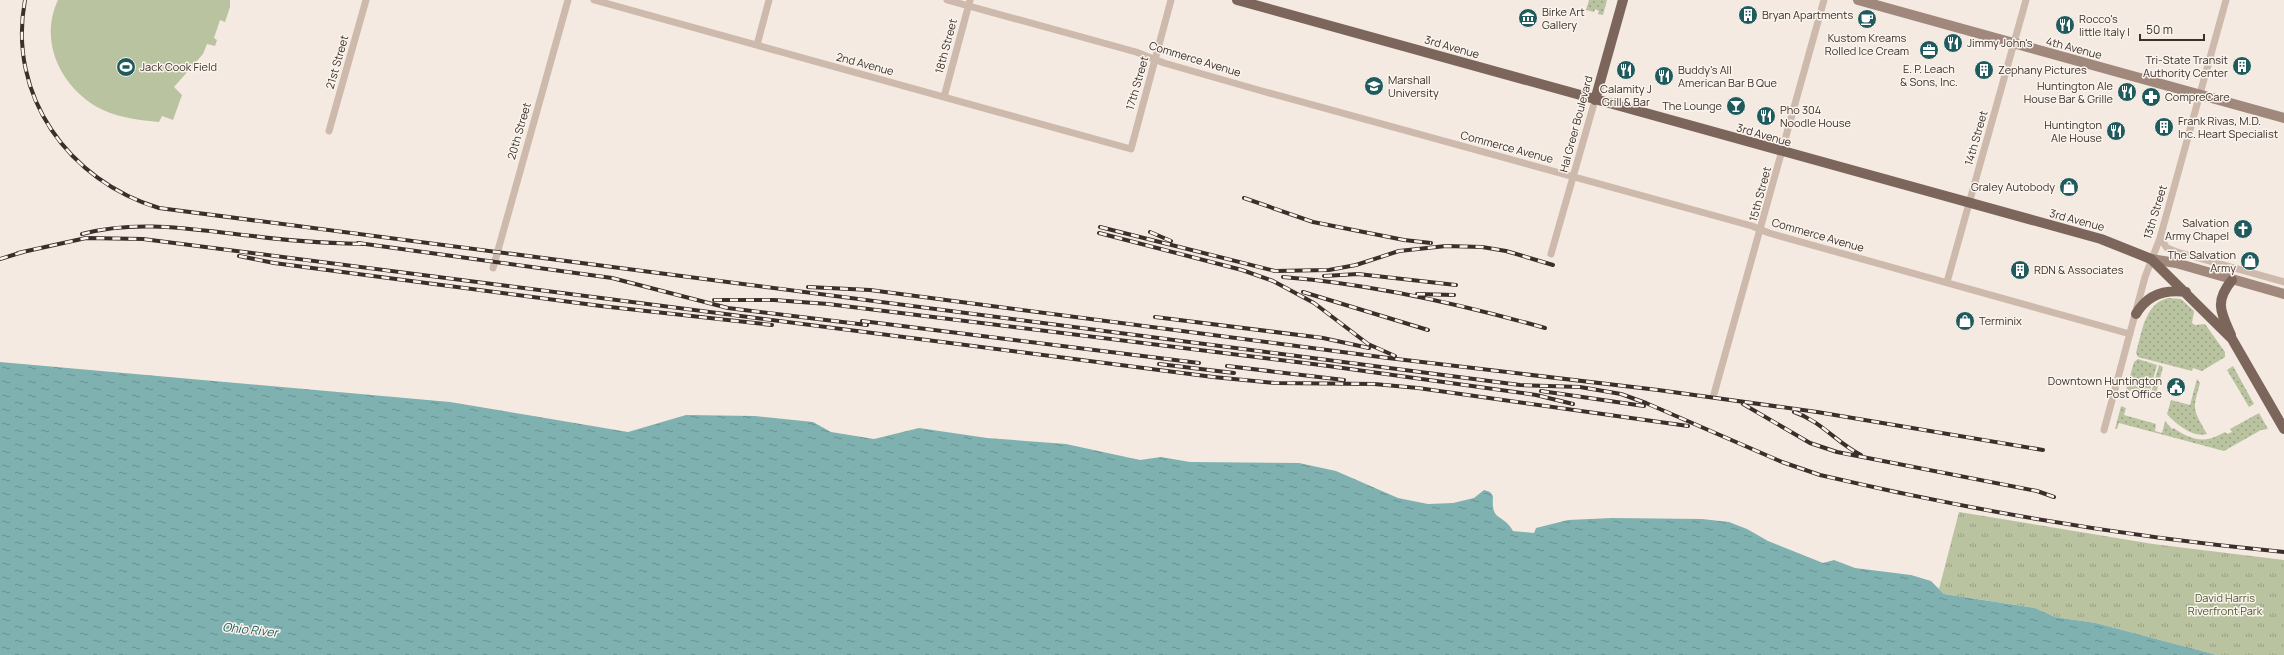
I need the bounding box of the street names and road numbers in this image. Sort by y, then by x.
street label: 18th Street [931,17,960,75]
street label: 3rd Avenue [1423,32,1482,62]
street label: 21st Street [322,33,351,90]
street label: 4th Avenue [2045,33,2104,62]
street label: Commerce Avenue [1147,37,1244,80]
street label: 2nd Avenue [835,49,896,79]
street label: 17th Street [1122,54,1151,111]
street label: Hal Greer Boulevard [1555,74,1596,174]
street label: 20th Street [503,101,534,161]
street label: 14th Street [1961,109,1990,167]
street label: 3rd Avenue [1735,120,1794,150]
street label: Commerce Avenue [1459,127,1556,166]
street label: 15th Street [1745,165,1774,223]
street label: 13th Street [2139,183,2170,241]
street label: 3rd Avenue [2048,205,2107,234]
street label: Commerce Avenue [1770,214,1867,255]

